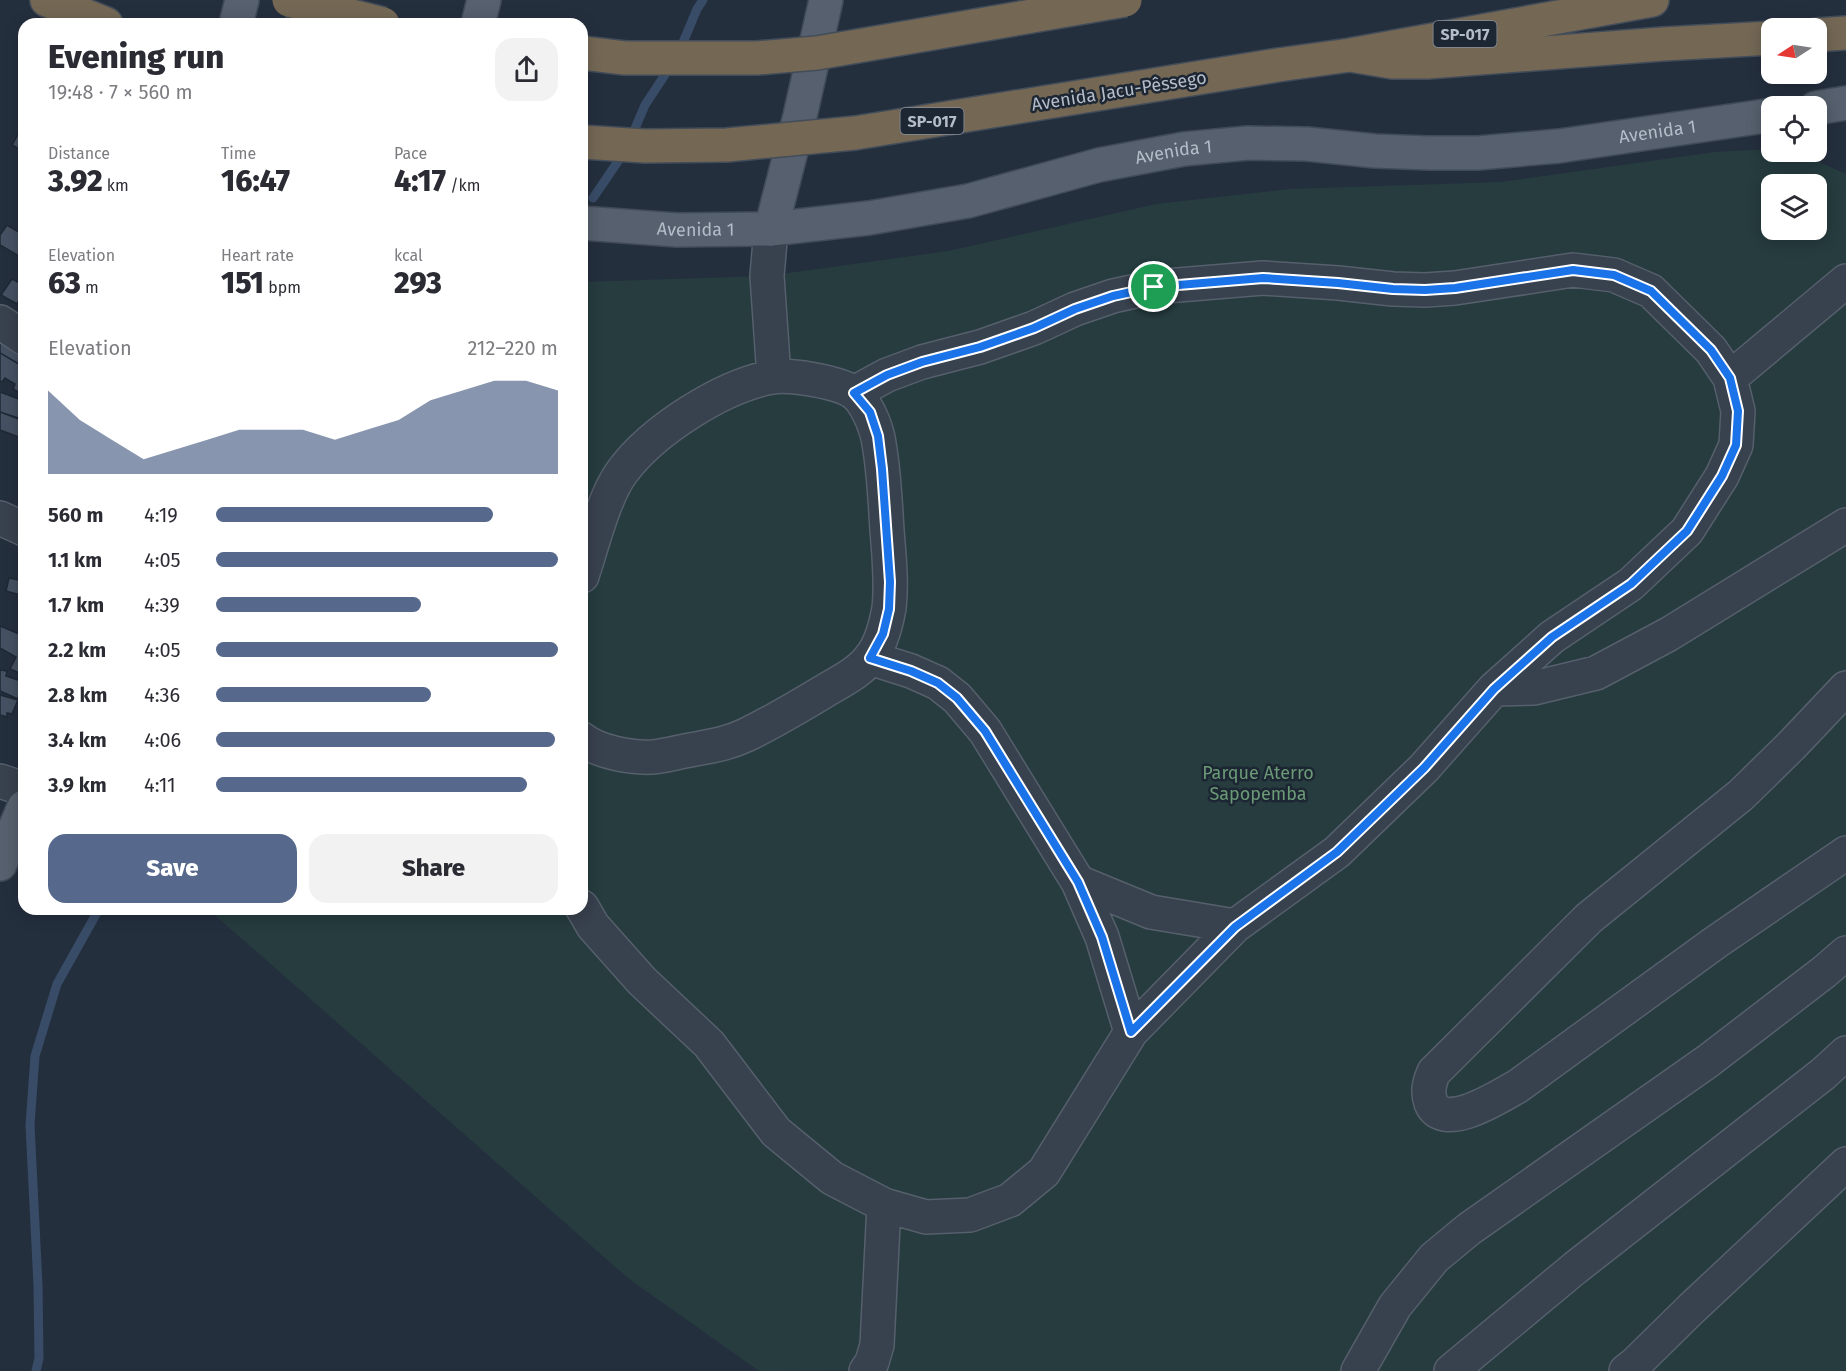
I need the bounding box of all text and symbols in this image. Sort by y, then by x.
north arrow [1761,18,1827,84]
map controls [1761,18,1827,240]
road number: SP-017 [1434,21,1496,47]
text: Evening run [48,37,224,77]
button: share [495,38,558,101]
street label: Avenida Jacu-Pêssego [1030,66,1208,116]
text: 19:48 · 7 × 560 m [48,80,193,104]
button: locate [1761,96,1827,162]
road number: SP-017 [900,108,964,134]
street label: Avenida 1 [1617,115,1697,148]
street label: Avenida 1 [1133,135,1213,169]
text: Distance [48,144,110,163]
text: Time [221,144,256,163]
text: Pace [394,144,427,163]
text: 3.92 [48,163,103,199]
text: 16:47 [221,163,290,199]
text: 4:17 [394,163,446,199]
button: layers [1761,174,1827,240]
text: km [103,176,129,195]
text: /km [446,176,480,195]
street label: Avenida 1 [656,218,735,241]
text: Elevation [48,246,115,265]
text: Heart rate [221,246,294,265]
text: kcal [394,246,423,265]
pin [1128,261,1179,312]
text: 63 [48,265,81,301]
text: 151 [221,265,264,301]
text: 293 [394,265,442,301]
icon: arrive [1137,270,1170,303]
text: m [81,278,99,297]
text: bpm [264,278,301,297]
text: Elevation [48,336,132,360]
text: 212–220 m [467,336,558,360]
text: 560 m [48,503,103,527]
text: 4:19 [144,503,178,527]
text: 1.1 km [48,548,102,572]
text: 4:05 [144,548,181,572]
text: 1.7 km [48,593,104,617]
text: 4:39 [144,593,180,617]
text: 2.2 km [48,638,106,662]
text: 4:05 [144,638,181,662]
text: 2.8 km [48,683,107,707]
text: 4:36 [144,683,180,707]
text: 3.4 km [48,728,107,752]
text: 4:06 [144,728,181,752]
park label: Parque Aterro Sapopemba [1202,762,1314,805]
text: 3.9 km [48,773,107,797]
text: 4:11 [144,773,176,797]
button: Save [48,834,297,903]
button: Share [309,834,558,903]

